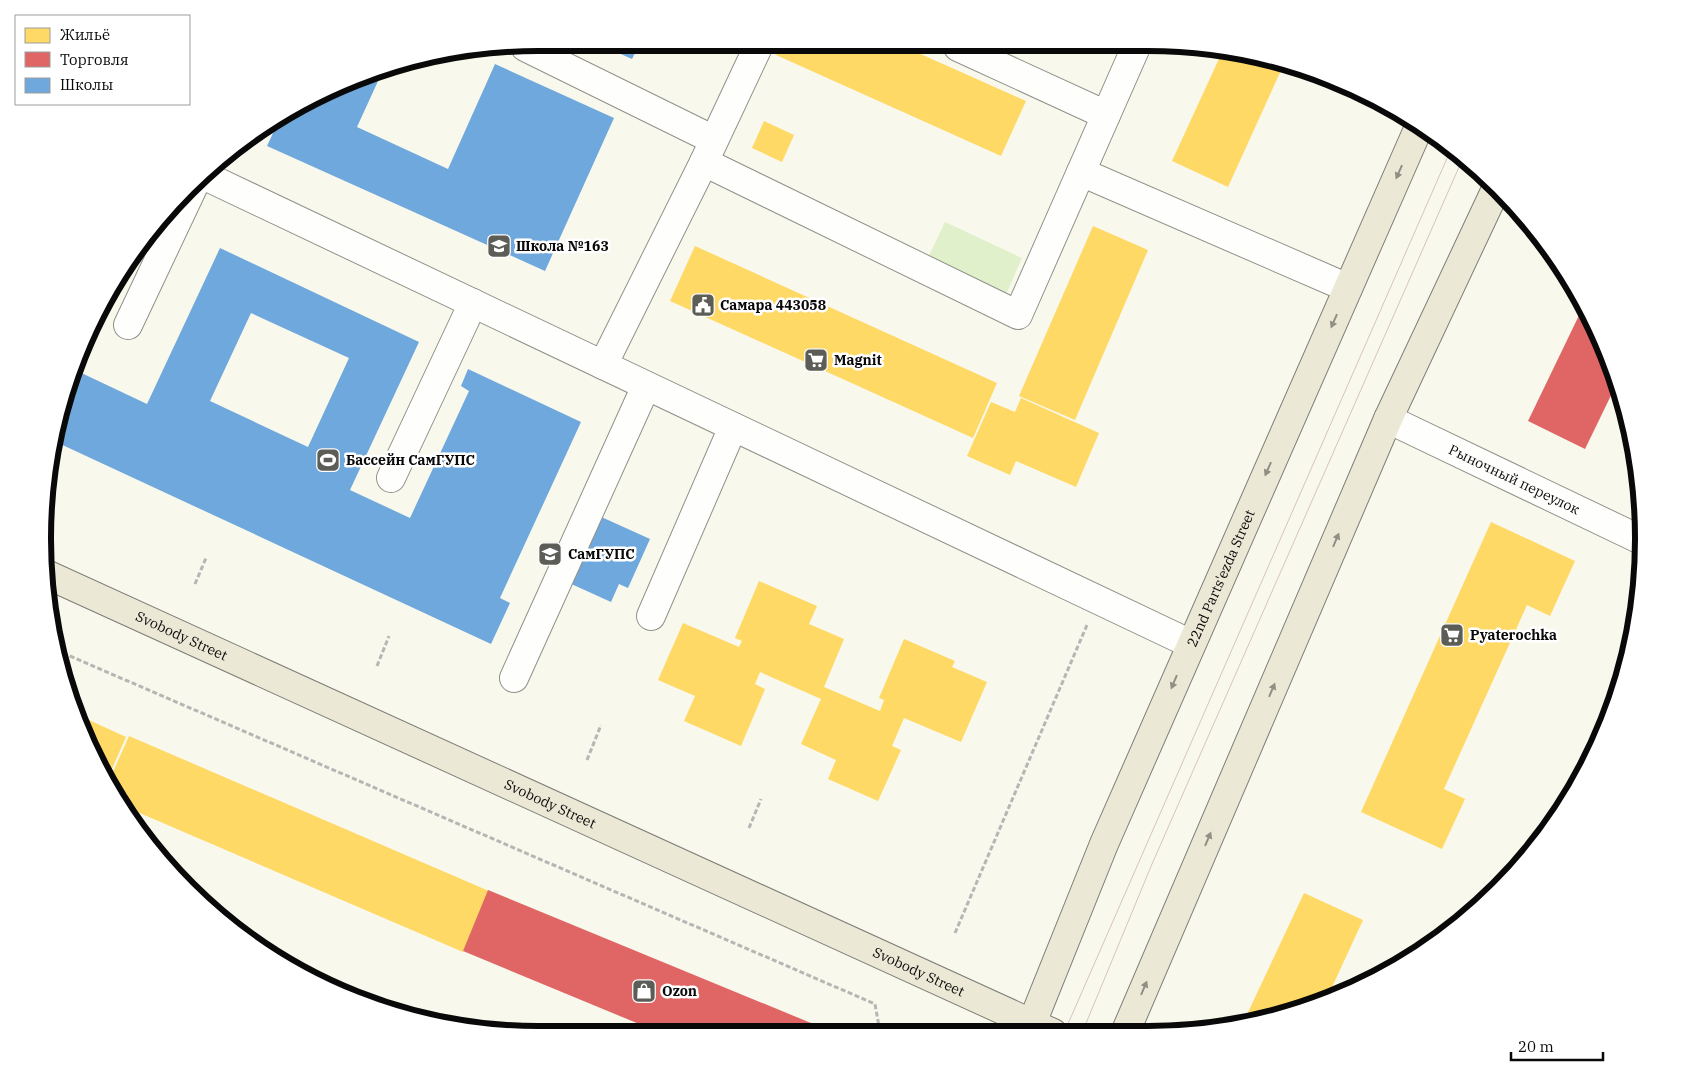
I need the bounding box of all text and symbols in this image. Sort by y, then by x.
legend [15,15,190,105]
text: Жильё [60,25,110,44]
text: Торговля [60,50,129,69]
text: Школы [60,75,113,94]
one-way arrow [1395,165,1403,179]
school or university icon: Школа №163 [486,233,512,259]
place label: Школа №163 [516,237,609,255]
public building icon: Самара 443058 [690,292,716,318]
place label: Самара 443058 [720,296,826,314]
one-way arrow [1329,314,1337,328]
supermarket icon: Magnit [803,347,829,373]
place label: Magnit [834,351,882,369]
street label: Рыночный переулок [1446,440,1583,518]
sports icon: Бассейн СамГУПС [315,447,341,473]
place label: Бассейн СамГУПС [346,451,475,469]
one-way arrow [1263,462,1271,476]
street label: 22nd Parts'ezda Street [1183,507,1259,650]
one-way arrow [1332,532,1340,547]
school or university icon: СамГУПС [537,541,563,567]
place label: СамГУПС [568,545,635,563]
street label: Svobody Street [133,607,230,664]
supermarket icon: Pyaterochka [1439,622,1465,648]
place label: Pyaterochka [1470,626,1557,644]
one-way arrow [1170,675,1178,690]
one-way arrow [1269,683,1277,697]
street label: Svobody Street [501,775,599,832]
one-way arrow [1205,832,1213,846]
street label: Svobody Street [870,943,967,1000]
shop icon: Ozon [631,978,657,1004]
one-way arrow [1141,981,1149,995]
place label: Ozon [662,982,697,1000]
scale bar [1511,1030,1604,1062]
text: 20 m [1518,1037,1554,1056]

